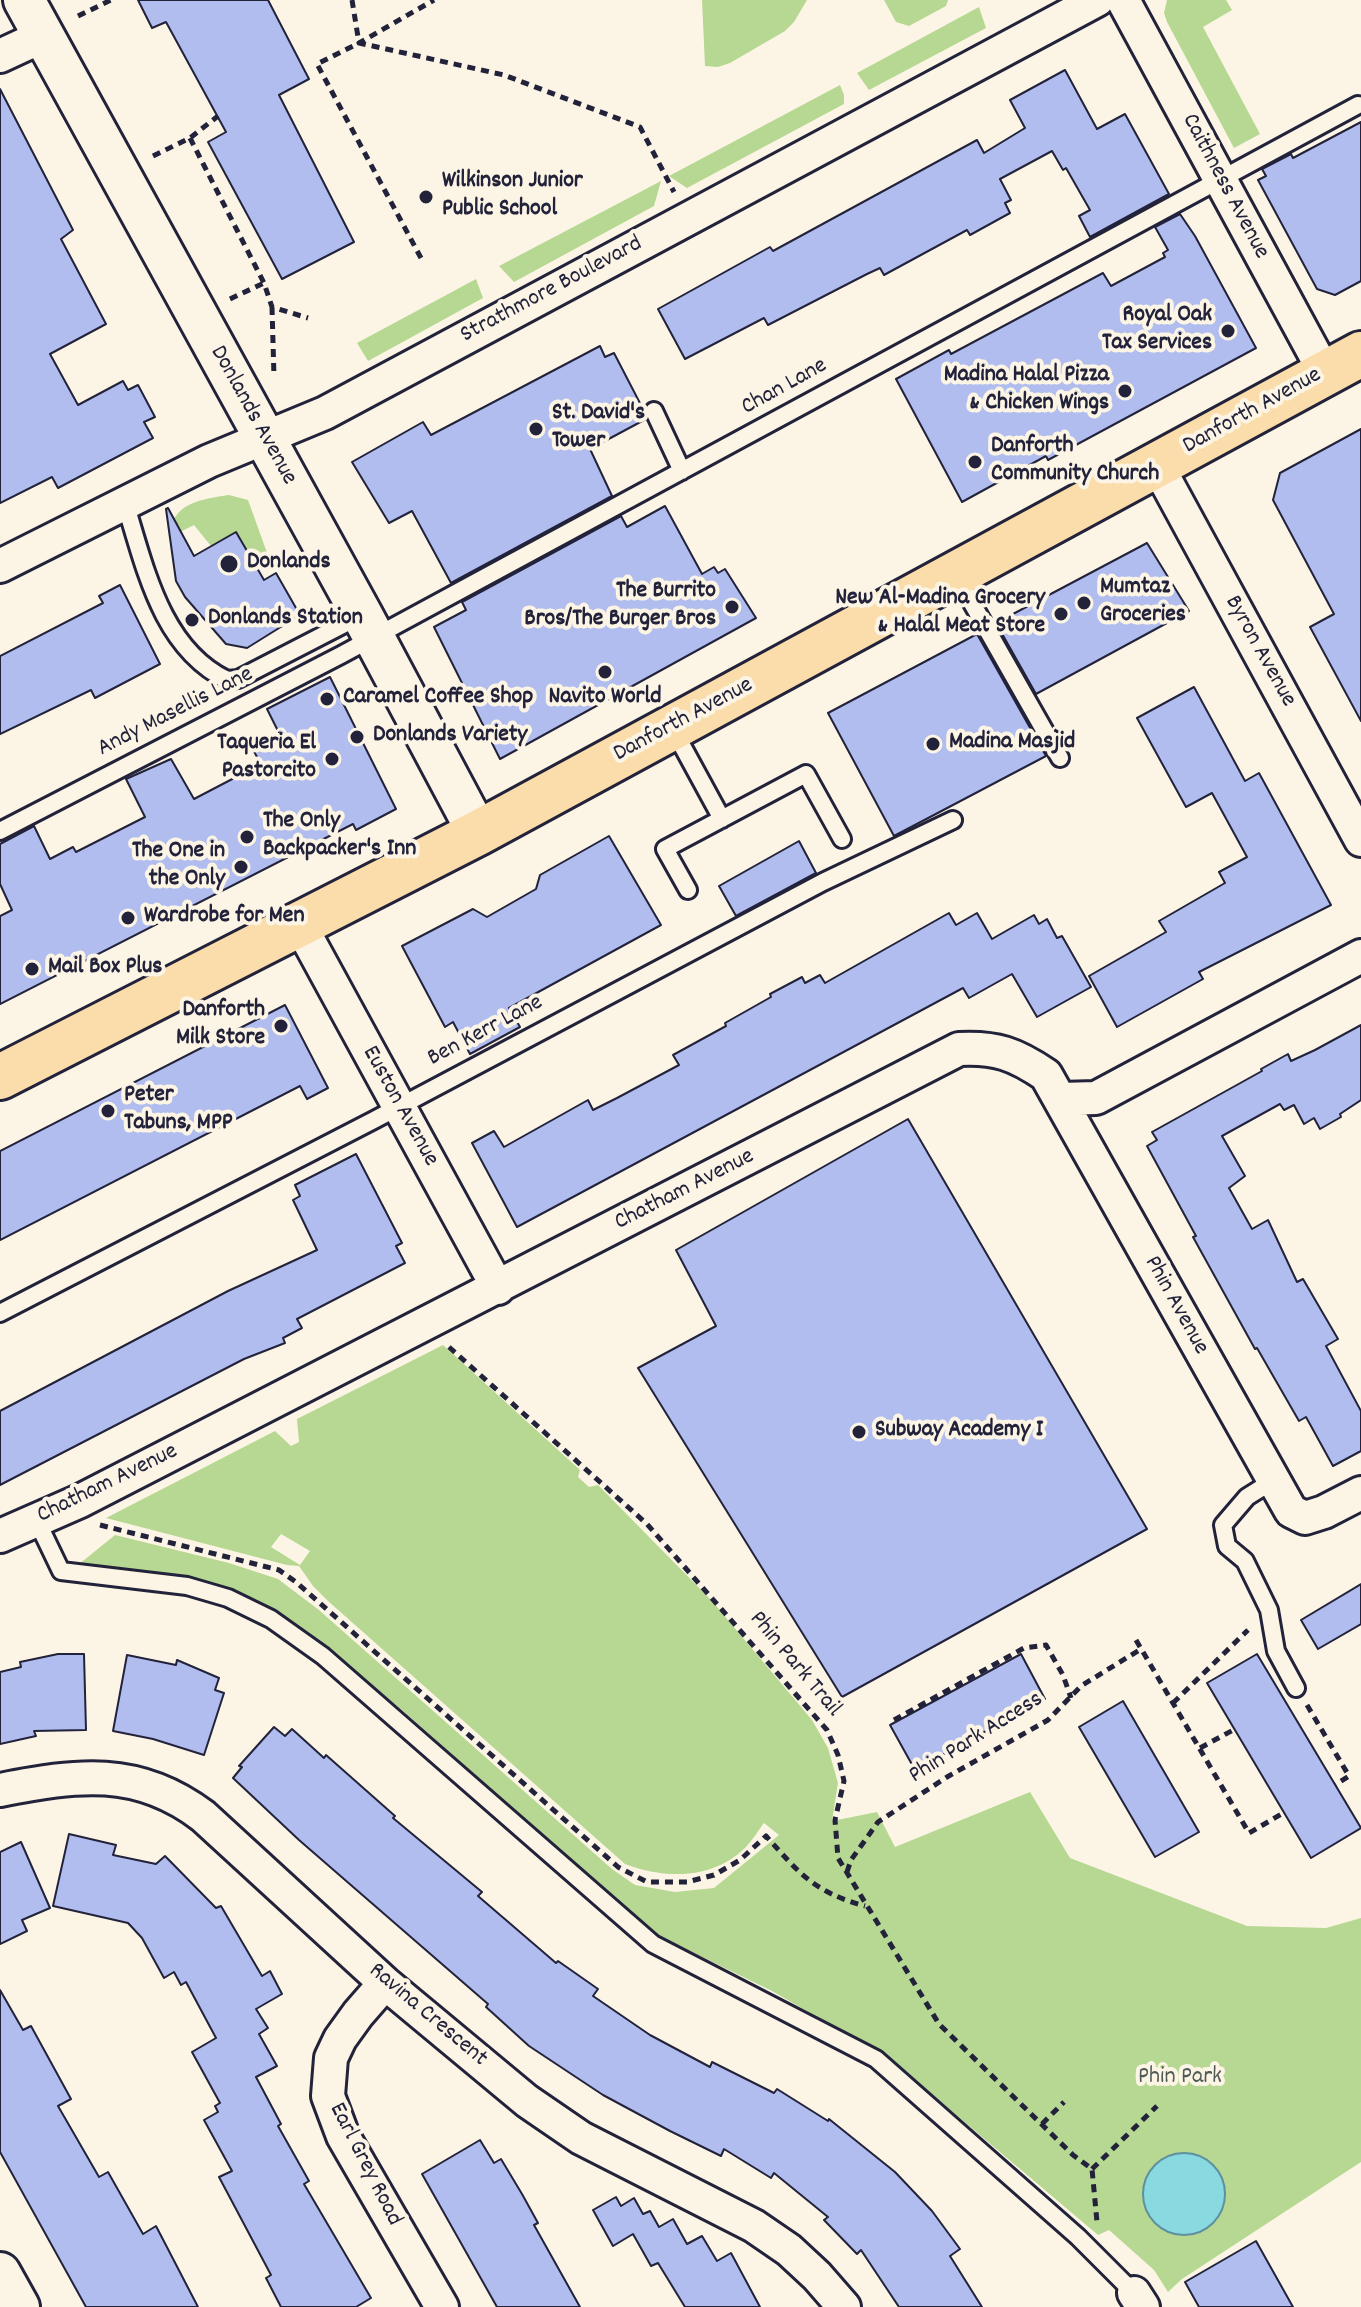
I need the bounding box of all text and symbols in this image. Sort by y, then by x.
street label: Caithness Avenue [1174,109,1274,265]
place label: Wilkinson Junior Public School [442,169,583,225]
marker: Wilkinson Junior Public School [417,188,435,206]
street label: Strathmore Boulevard [456,231,648,351]
place label: Royal Oak Tax Services [1102,303,1212,359]
marker: Royal Oak Tax Services [1219,322,1237,340]
street label: Donlands Avenue [202,341,302,491]
street label: Chan Lane [737,353,833,423]
street label: Danforth Avenue [1179,362,1327,462]
place label: Madina Halal Pizza & Chicken Wings [944,363,1109,419]
marker: Madina Halal Pizza & Chicken Wings [1116,382,1134,400]
place label: St. David's Tower [552,401,645,457]
marker: St. David's Tower [527,420,545,438]
place label: Danforth Community Church [991,434,1159,490]
marker: Danforth Community Church [966,453,984,471]
place label: Donlands [247,550,331,578]
marker: Donlands [218,553,240,575]
place label: Mumtaz Groceries [1100,575,1186,631]
place label: The Burrito Bros/The Burger Bros [524,579,716,635]
place label: New Al-Madina Grocery & Halal Meat Store [835,586,1045,642]
street label: Byron Avenue [1217,591,1301,713]
marker: Mumtaz Groceries [1075,594,1093,612]
marker: The Burrito Bros/The Burger Bros [723,598,741,616]
marker: New Al-Madina Grocery & Halal Meat Store [1052,605,1070,623]
place label: Donlands Station [208,606,363,634]
marker: Donlands Station [183,611,201,629]
street label: Andy Masellis Lane [93,661,259,765]
marker: Navito World [596,663,614,681]
street label: Danforth Avenue [609,672,759,770]
place label: Caramel Coffee Shop [343,685,533,713]
place label: Navito World [549,685,661,713]
marker: Caramel Coffee Shop [318,690,336,708]
place label: Donlands Variety [373,723,527,751]
marker: Donlands Variety [348,728,366,746]
place label: Madina Masjid [949,730,1075,758]
place label: Taqueria El Pastorcito [217,731,316,787]
marker: Madina Masjid [924,735,942,753]
marker: Taqueria El Pastorcito [323,750,341,768]
place label: The Only Backpacker's Inn [263,809,416,865]
marker: The Only Backpacker's Inn [238,828,256,846]
place label: The One in the Only [132,839,225,895]
marker: The One in the Only [232,858,250,876]
place label: Wardrobe for Men [144,904,304,932]
marker: Wardrobe for Men [119,909,137,927]
place label: Mail Box Plus [48,955,162,983]
marker: Mail Box Plus [23,960,41,978]
street label: Ben Kerr Lane [424,990,548,1074]
place label: Danforth Milk Store [176,998,265,1054]
marker: Danforth Milk Store [272,1017,290,1035]
street label: Euston Avenue [354,1042,444,1172]
place label: Peter Tabuns, MPP [124,1083,233,1139]
marker: Peter Tabuns, MPP [99,1102,117,1120]
street label: Chatham Avenue [610,1143,760,1239]
street label: Phin Avenue [1136,1252,1214,1360]
place label: Subway Academy I [875,1418,1043,1446]
marker: Subway Academy I [850,1423,868,1441]
street label: Chatham Avenue [33,1439,183,1531]
street label: Phin Park Trail [741,1606,847,1724]
street label: Phin Park Access [905,1686,1049,1792]
street label: Ravina Crescent [362,1958,492,2074]
park label: Phin Park [1138,2065,1222,2093]
street label: Earl Grey Road [321,2099,407,2231]

